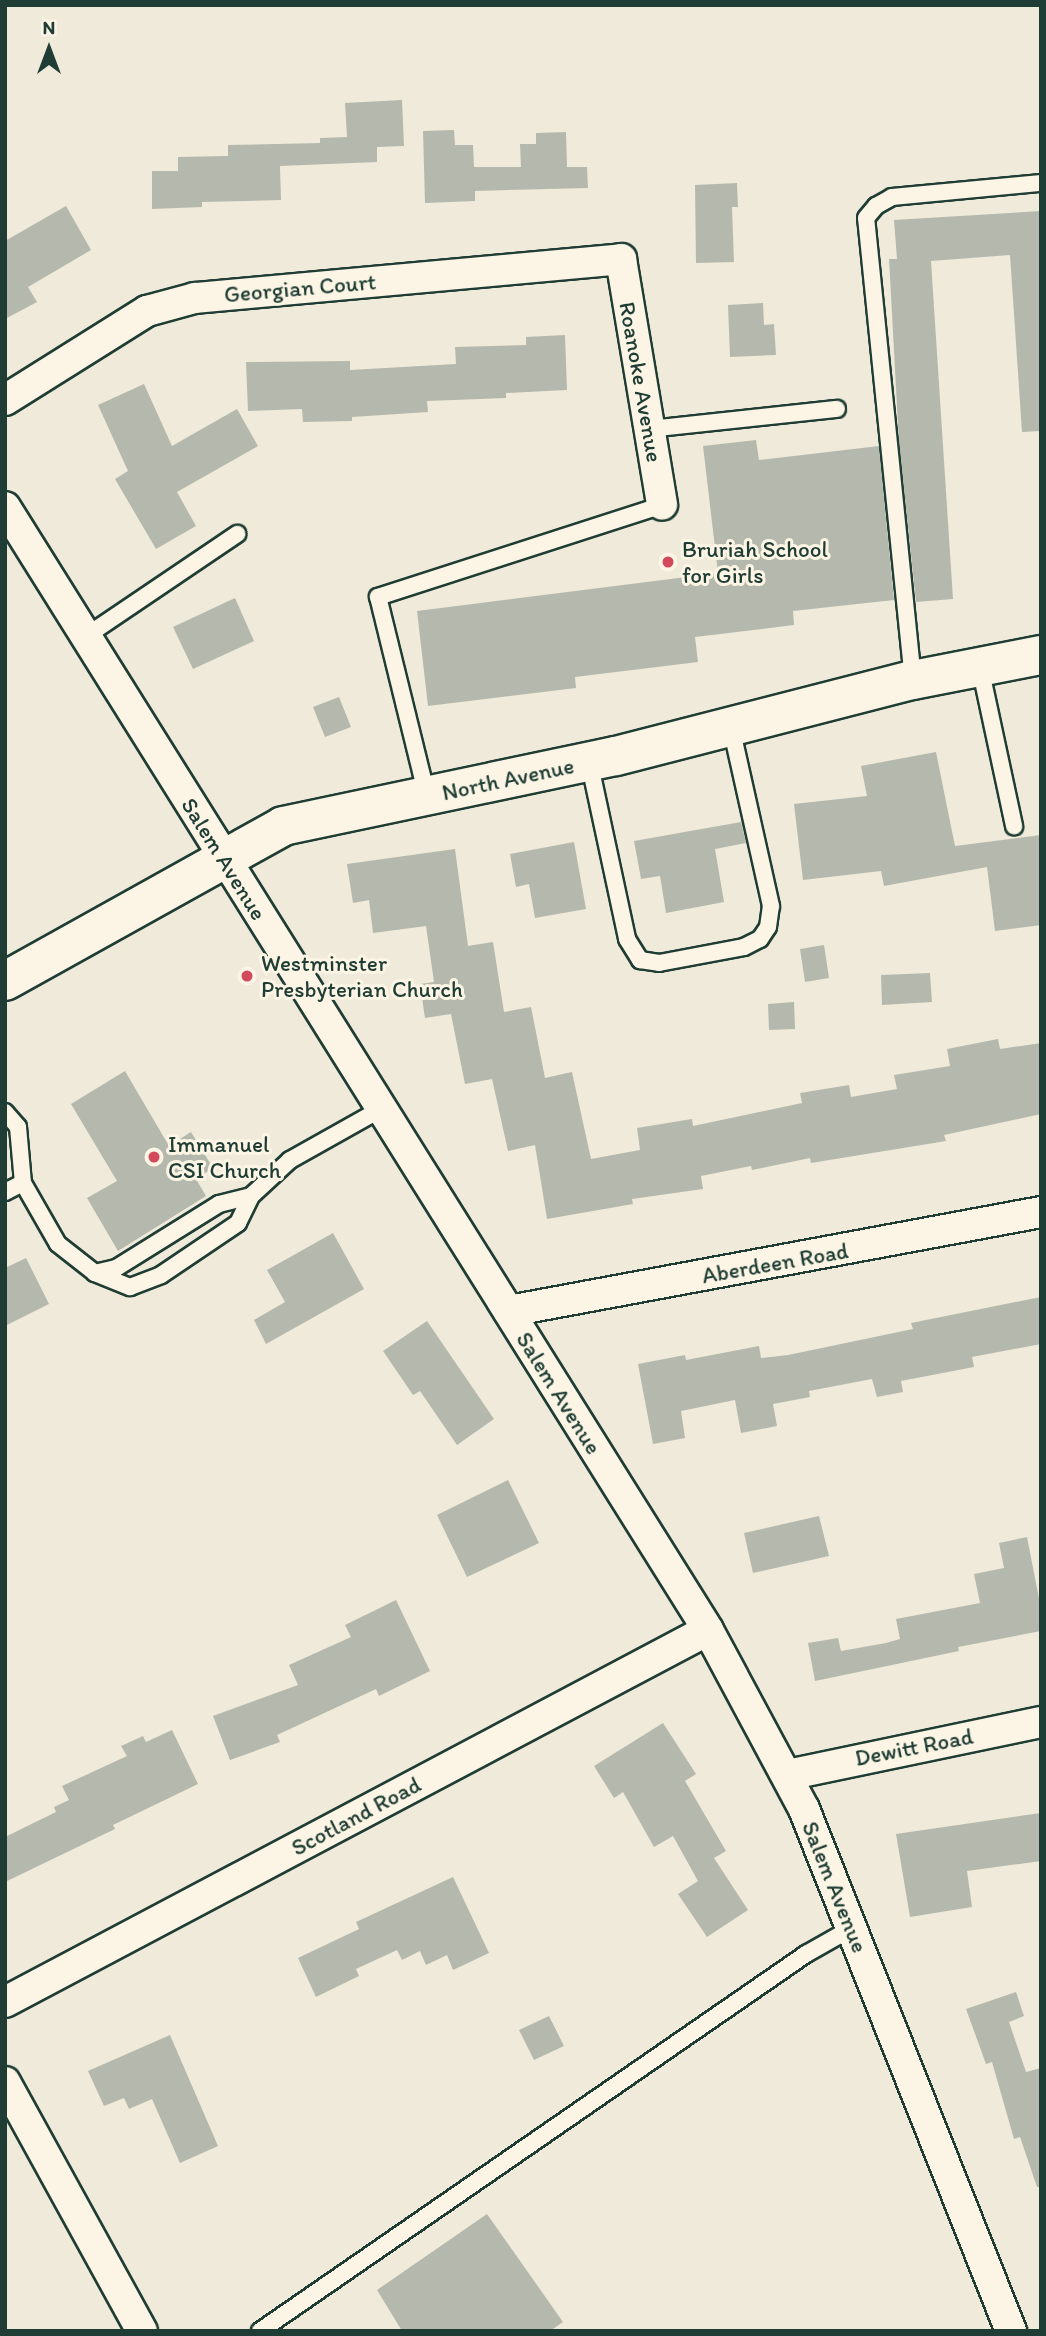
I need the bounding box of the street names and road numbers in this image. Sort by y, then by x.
street label: Georgian Court [223,268,377,308]
street label: Roanoke Avenue [613,300,669,464]
street label: North Avenue [439,752,577,806]
street label: Salem Avenue [176,793,272,925]
street label: Aberdeen Road [699,1237,851,1289]
street label: Salem Avenue [511,1327,607,1459]
street label: Dewitt Road [853,1722,975,1772]
street label: Scotland Road [287,1770,425,1862]
street label: Salem Avenue [796,1818,874,1956]

